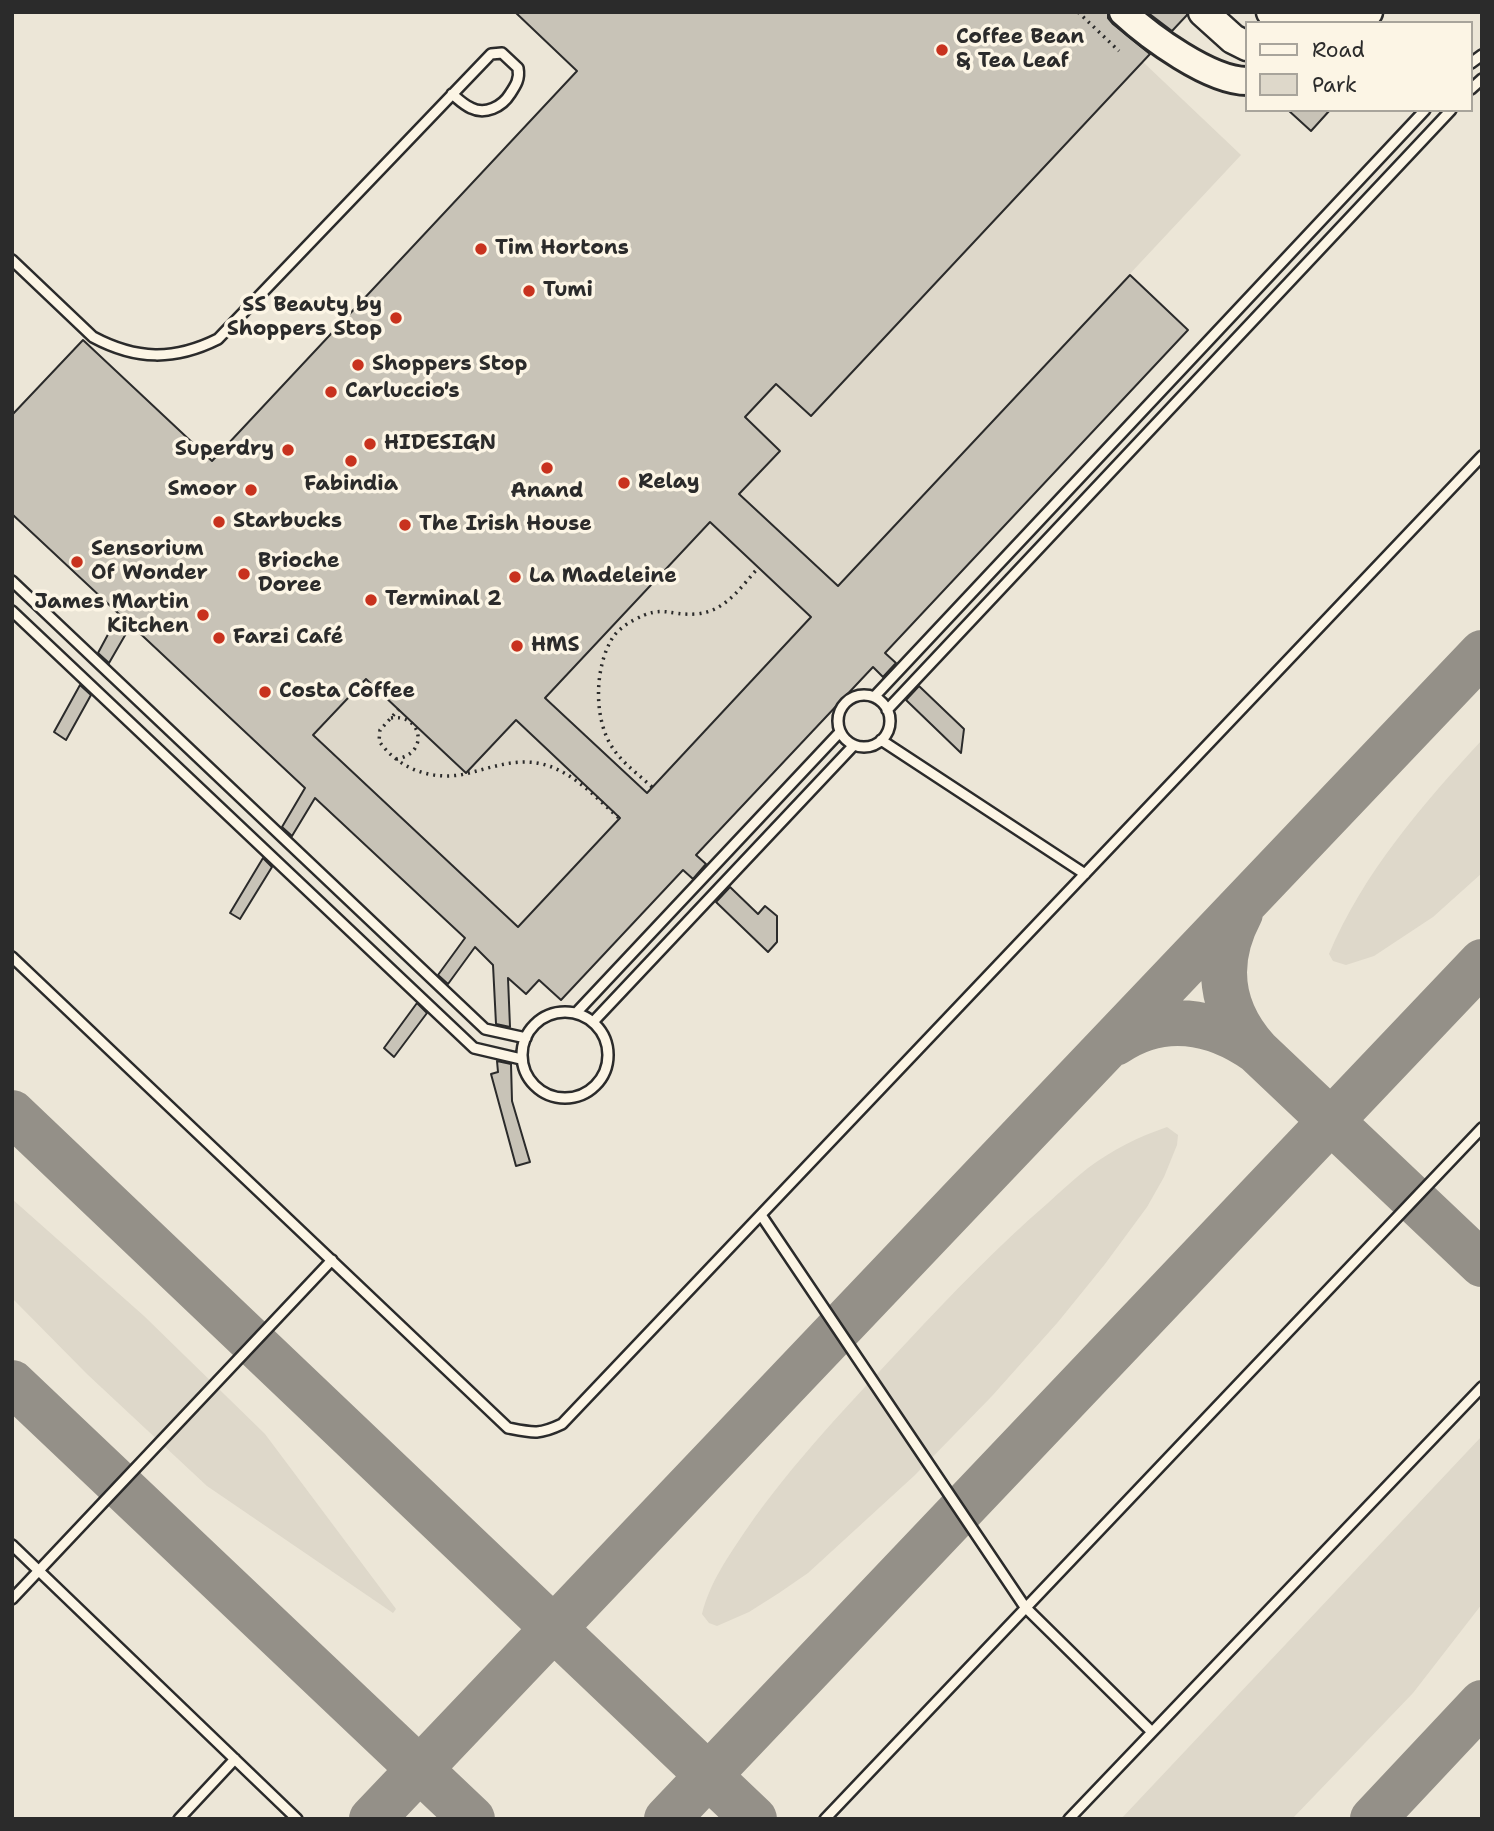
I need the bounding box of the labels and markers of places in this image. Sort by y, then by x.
place label: Coffee Bean & Tea Leaf [956,25,1084,75]
marker: Coffee Bean & Tea Leaf [934,42,950,58]
place label: Tim Hortons [495,236,629,262]
marker: Tim Hortons [473,241,489,257]
place label: Tumi [543,278,593,304]
marker: Tumi [521,283,537,299]
place label: SS Beauty by Shoppers Stop [227,293,382,343]
marker: SS Beauty by Shoppers Stop [388,310,404,326]
place label: Shoppers Stop [372,352,527,378]
marker: Shoppers Stop [350,357,366,373]
place label: Carluccio's [345,379,460,405]
marker: Carluccio's [323,384,339,400]
place label: HIDESIGN [384,431,496,457]
marker: HIDESIGN [362,436,378,452]
place label: Superdry [175,437,274,463]
marker: Superdry [280,442,296,458]
marker: Fabindia [343,453,359,469]
marker: Anand [539,460,555,476]
place label: Relay [638,470,700,496]
place label: Fabindia [304,472,398,498]
marker: Relay [616,475,632,491]
place label: Smoor [168,477,237,503]
place label: Anand [511,479,583,505]
marker: Smoor [243,482,259,498]
place label: Starbucks [233,509,342,535]
place label: The Irish House [419,512,592,538]
marker: Starbucks [211,514,227,530]
marker: The Irish House [397,517,413,533]
place label: Sensorium Of Wonder [91,537,208,587]
place label: Brioche Doree [258,549,340,599]
marker: Sensorium Of Wonder [69,554,85,570]
place label: La Madeleine [529,564,677,590]
marker: Brioche Doree [236,566,252,582]
marker: La Madeleine [507,569,523,585]
place label: Terminal 2 [385,587,502,613]
place label: James Martin Kitchen [34,590,189,640]
marker: Terminal 2 [363,592,379,608]
marker: James Martin Kitchen [195,607,211,623]
place label: Farzi Café [233,625,343,651]
marker: Farzi Café [211,630,227,646]
place label: HMS [531,633,580,659]
marker: HMS [509,638,525,654]
place label: Costa Coffee [279,679,415,705]
marker: Costa Coffee [257,684,273,700]

